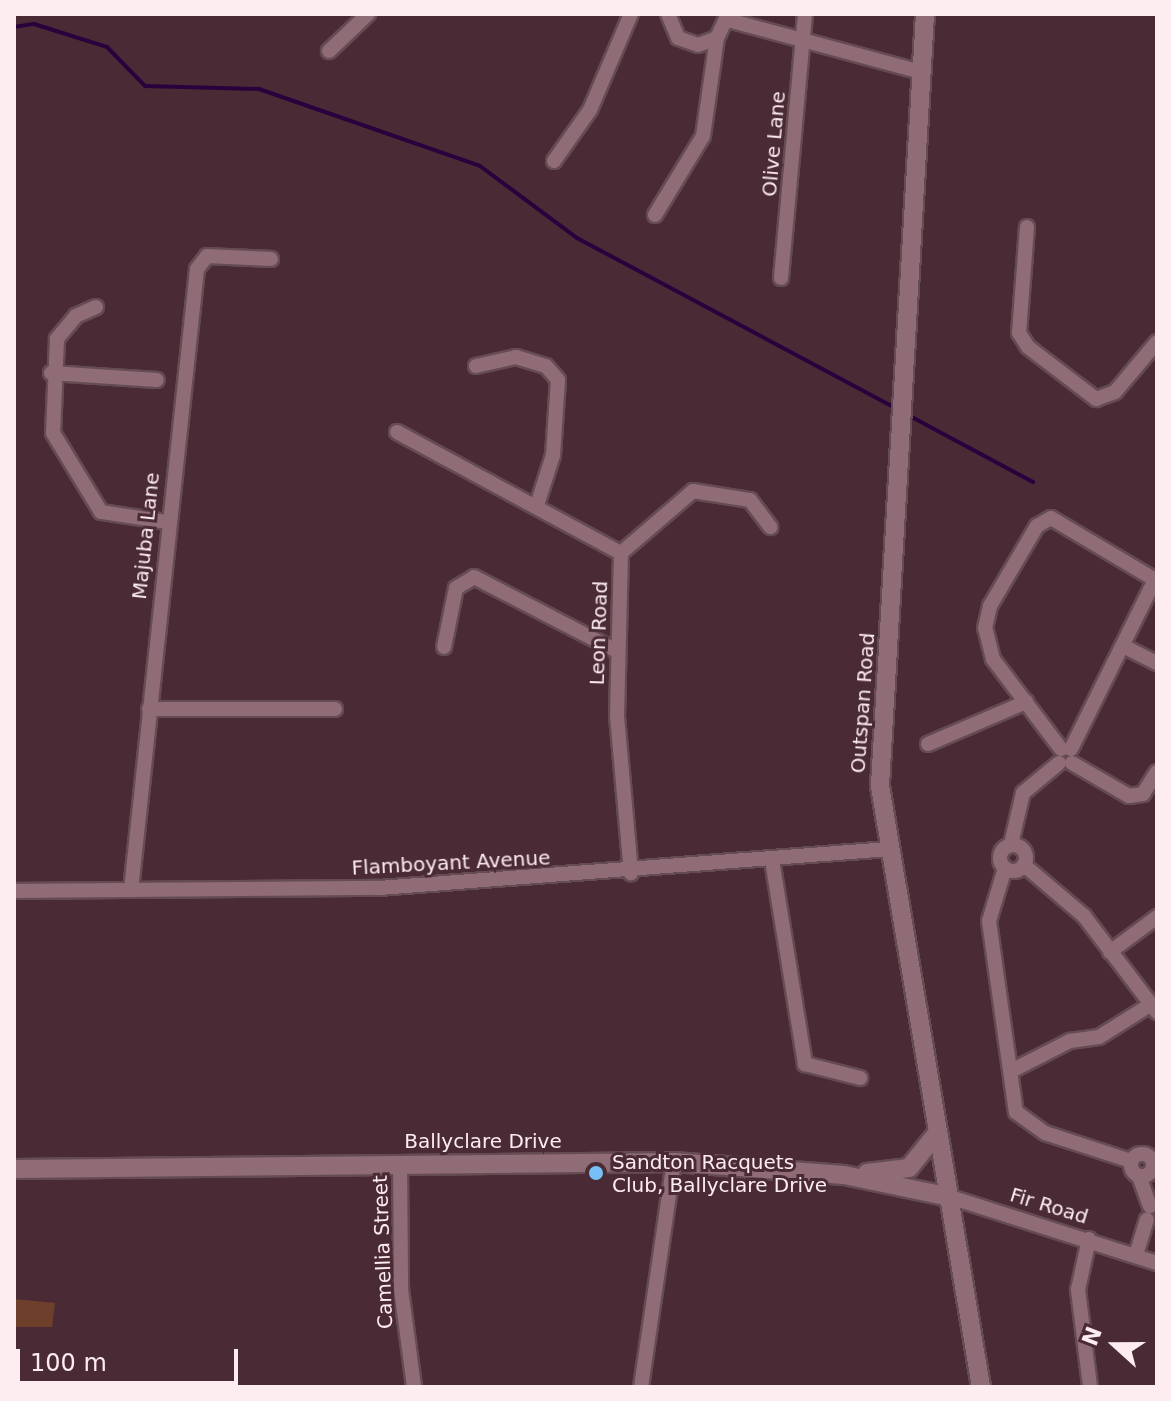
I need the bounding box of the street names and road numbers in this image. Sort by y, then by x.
street label: Olive Lane [757,90,791,198]
street label: Majuba Lane [127,471,165,601]
street label: Leon Road [585,580,613,686]
street label: Outspan Road [846,632,880,774]
street label: Flamboyant Avenue [351,846,551,880]
street label: Ballyclare Drive [404,1129,562,1153]
street label: Camellia Street [368,1175,398,1329]
street label: Fir Road [1007,1183,1091,1229]

